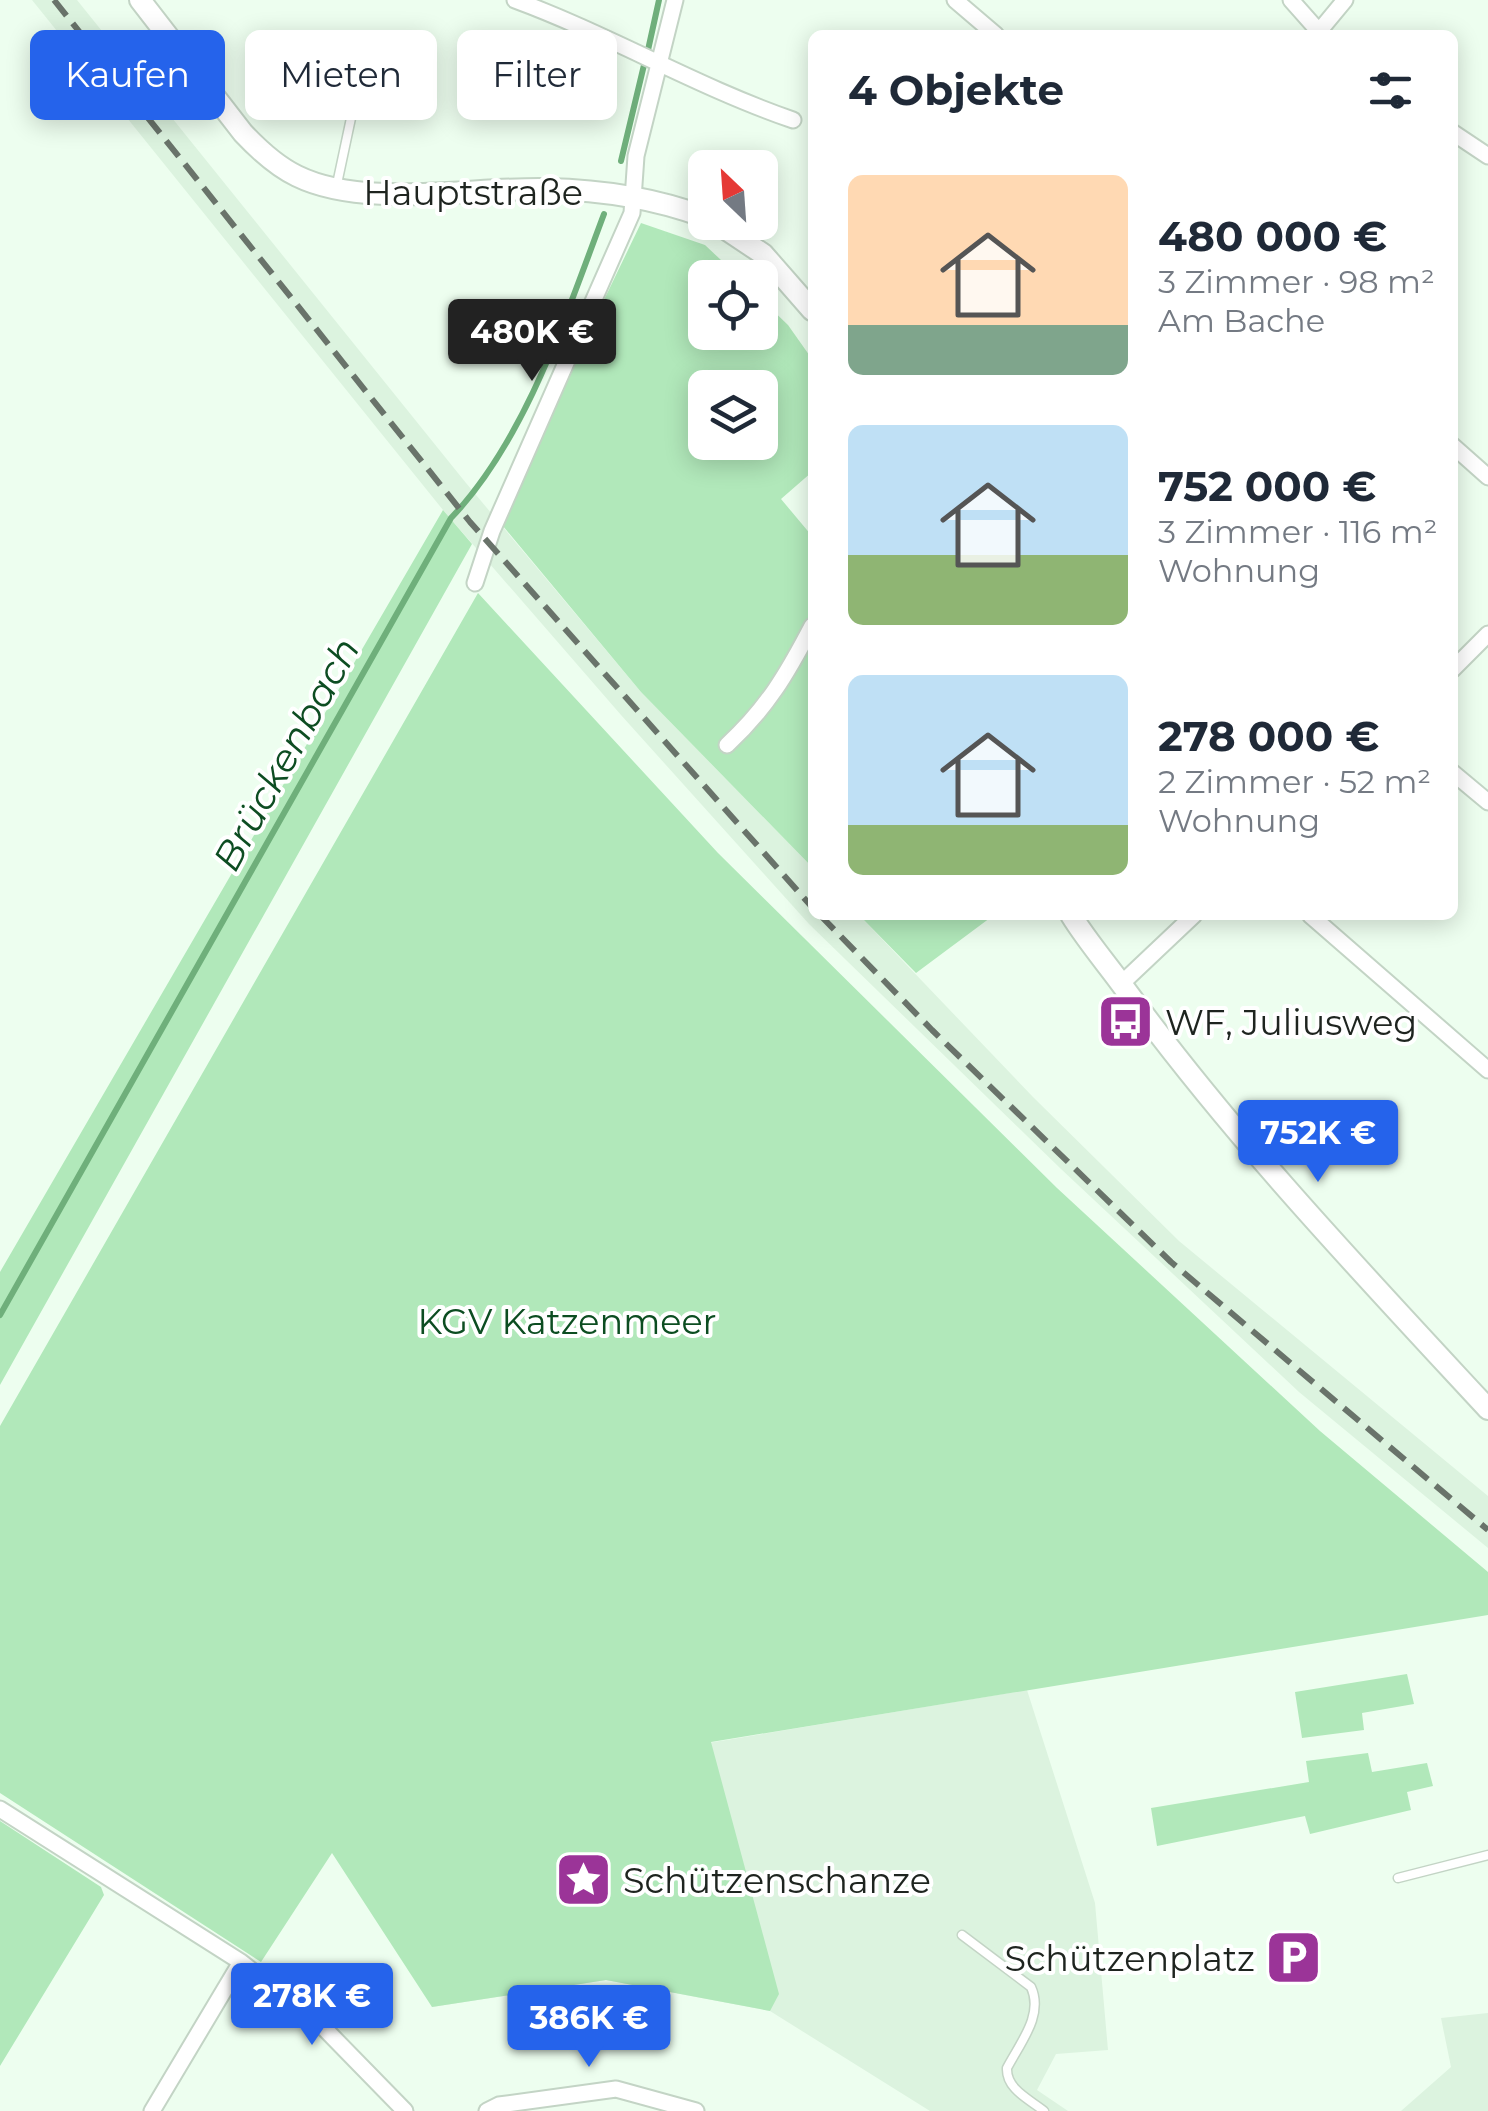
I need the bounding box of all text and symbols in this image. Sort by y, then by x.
chip: Kaufen [30,30,225,120]
chip: Mieten [245,30,437,120]
chip: Filter [457,30,617,120]
icon: filters [1363,63,1418,118]
text: 4 Objekte [848,64,1064,116]
north arrow [688,150,778,240]
map controls [688,150,778,460]
street label: Hauptstraße [363,171,583,214]
text: 480 000 € [1158,210,1387,262]
icon: home [928,215,1048,335]
button: locate [688,260,778,350]
text: 3 Zimmer · 98 m² [1158,262,1435,301]
pin: 480K € [451,299,613,384]
text: Am Bache [1158,301,1325,340]
text: 480K € [470,312,594,351]
button: layers [688,370,778,460]
text: 752 000 € [1158,460,1376,512]
icon: home [928,465,1048,585]
text: 3 Zimmer · 116 m² [1158,512,1437,551]
text: Wohnung [1158,551,1320,590]
water label: Brückenbach [203,629,369,879]
text: 278 000 € [1158,710,1379,762]
icon: home [928,715,1048,835]
text: 2 Zimmer · 52 m² [1158,762,1431,801]
text: Wohnung [1158,801,1320,840]
bus stop icon: WF, Juliusweg [1096,992,1156,1052]
place label: WF, Juliusweg [1165,1001,1417,1044]
pin: 752K € [1237,1100,1399,1185]
text: 752K € [1260,1113,1376,1152]
park label: KGV Katzenmeer [417,1300,717,1343]
place icon: Schützenschanze [554,1850,614,1910]
place label: Schützenschanze [623,1859,931,1902]
parking icon: Schützenplatz [1264,1928,1324,1988]
place label: Schützenplatz [1004,1937,1255,1980]
pin: 278K € [231,1963,393,2048]
text: 278K € [253,1976,371,2015]
pin: 386K € [508,1985,670,2070]
text: 386K € [529,1998,649,2037]

